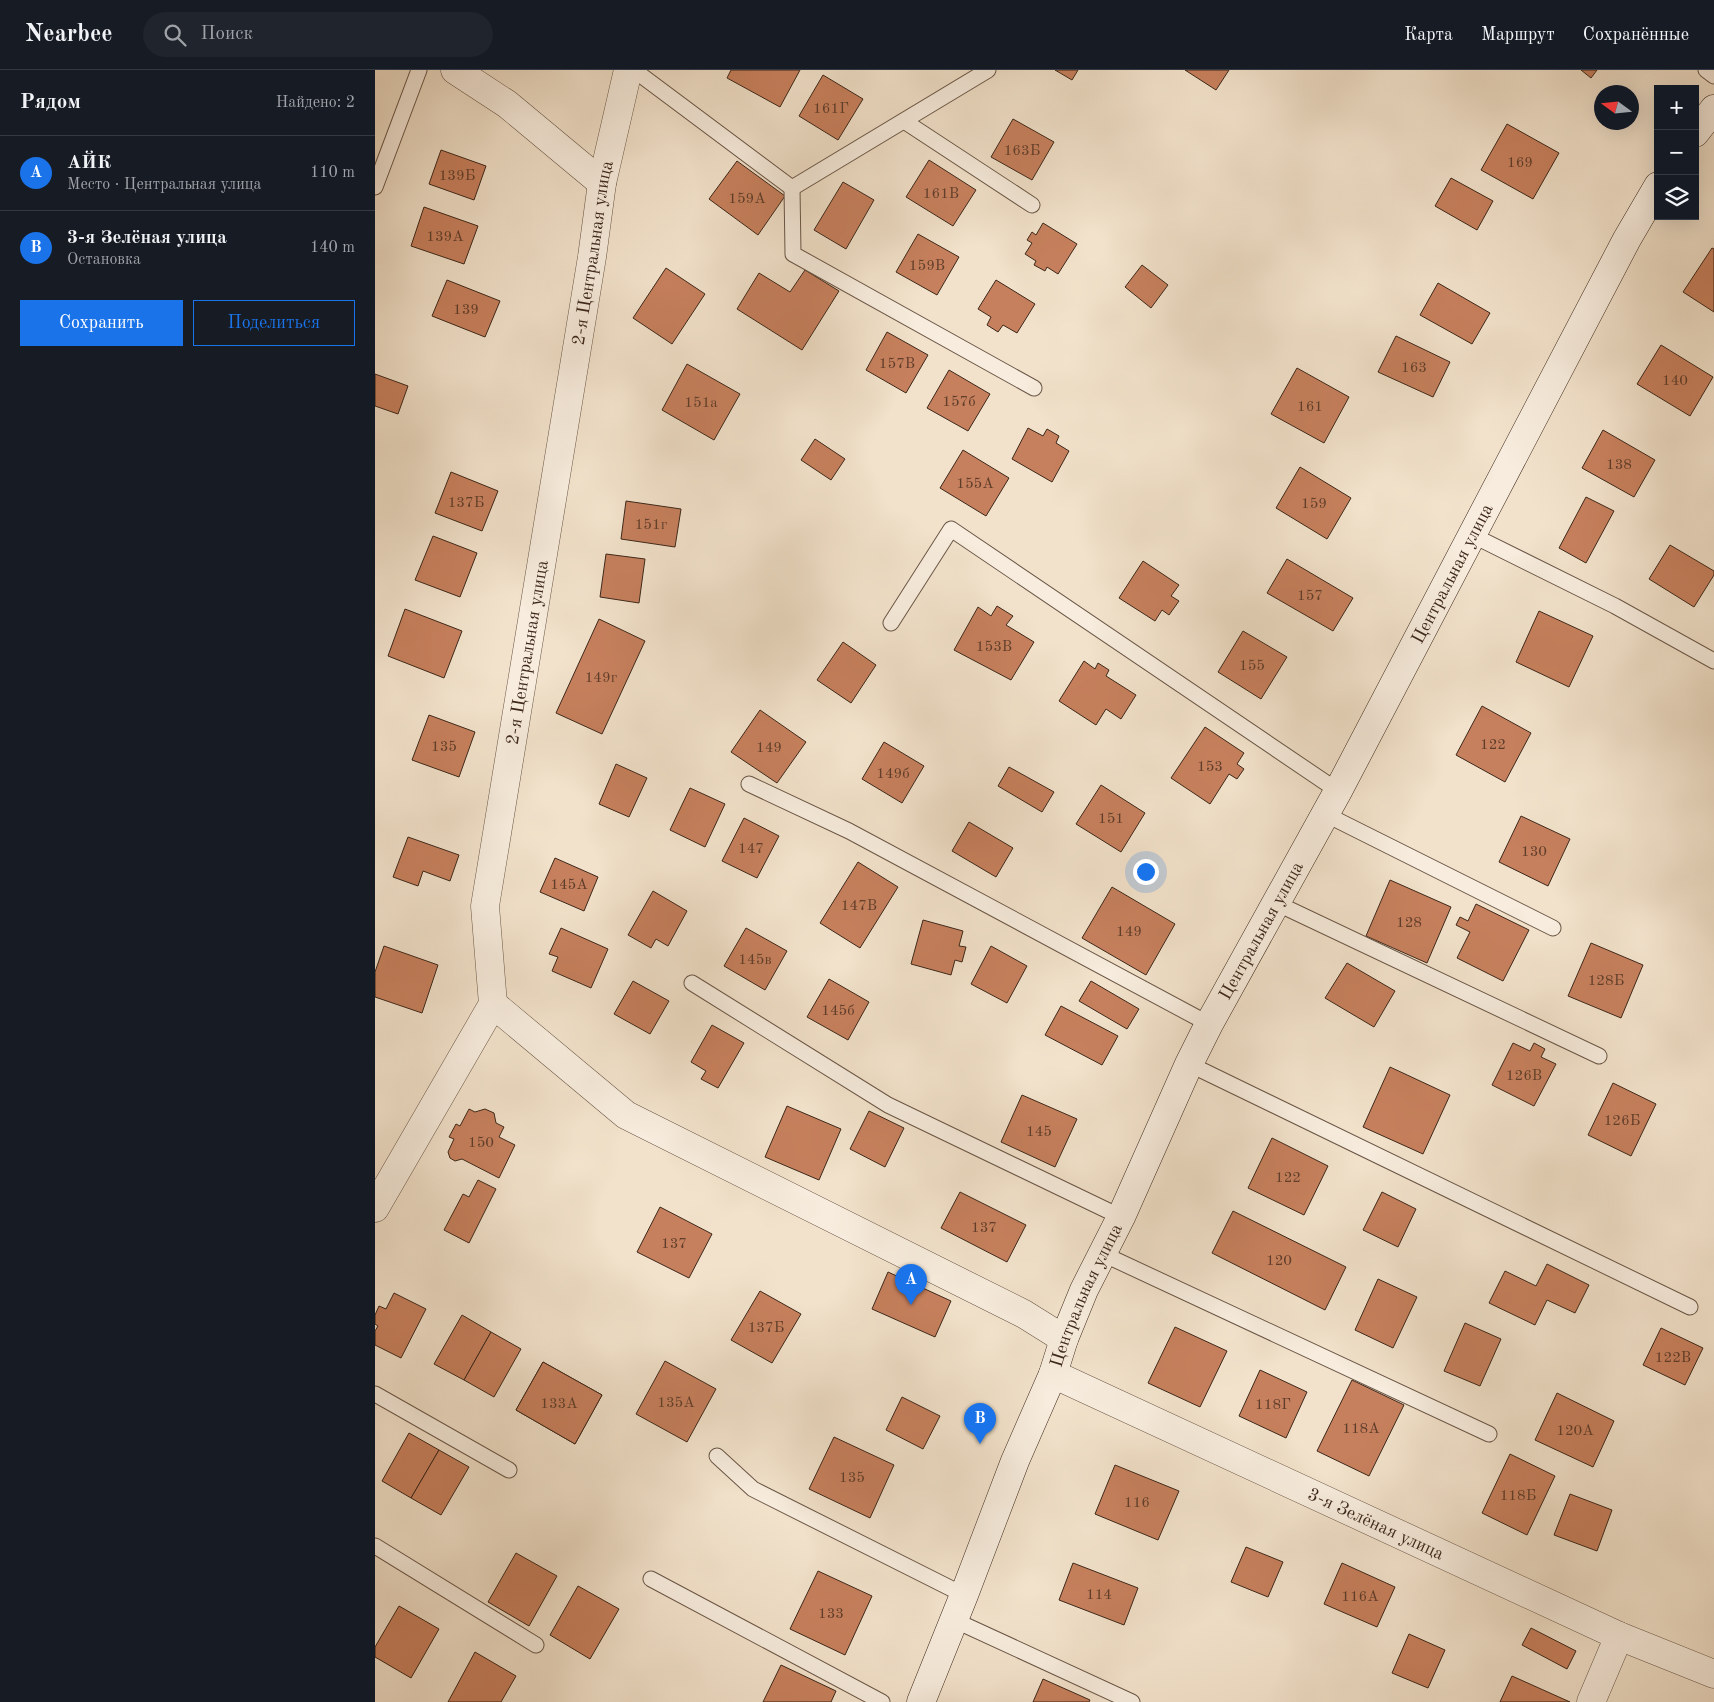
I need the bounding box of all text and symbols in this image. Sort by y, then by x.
search box [143,12,493,57]
icon: search [161,21,189,49]
text: Nearbee [25,23,113,47]
text: Поиск [201,25,253,44]
text: Карта [1404,26,1453,44]
text: Маршрут [1481,26,1555,44]
text: Сохранённые [1583,26,1689,44]
north arrow [1594,85,1639,130]
map controls [1654,85,1699,220]
button: + [1654,85,1699,130]
text: Рядом [20,92,81,113]
text: Найдено: 2 [276,95,355,111]
house number: 161Г [813,102,849,117]
button: − [1654,130,1699,175]
house number: 163Б [1004,144,1040,159]
text: АЙК [67,154,111,173]
house number: 169 [1507,156,1533,171]
street label: 2-я Центральная улица [570,159,617,347]
text: A [30,165,42,181]
text: 110 m [310,165,355,181]
house number: 139Б [439,169,475,184]
button: layers [1654,175,1699,220]
text: Место · Центральная улица [67,177,261,193]
house number: 161В [923,187,959,202]
house number: 159А [728,192,766,207]
text: 3-я Зелёная улица [67,229,227,248]
house number: 139А [426,230,464,245]
text: B [30,240,42,256]
text: 140 m [310,240,355,256]
text: Остановка [67,252,141,268]
house number: 159В [909,259,945,274]
button: Сохранить [20,300,183,346]
button: Поделиться [193,300,355,346]
house number: 139 [453,303,479,318]
house number: 157В [879,357,915,372]
house number: 163 [1401,361,1427,376]
house number: 140 [1662,374,1688,389]
house number: 157б [942,395,976,410]
house number: 151а [684,396,718,411]
house number: 161 [1297,400,1323,415]
house number: 138 [1606,458,1632,473]
house number: 155А [956,477,994,492]
house number: 137Б [448,496,484,511]
house number: 159 [1301,497,1327,512]
street label: Центральная улица [1409,501,1497,647]
house number: 151г [635,518,667,533]
street label: 2-я Центральная улица [504,559,552,746]
house number: 157 [1297,589,1323,604]
house number: 153В [976,640,1012,655]
house number: 155 [1239,659,1265,674]
house number: 149г [585,671,617,686]
house number: 122 [1480,738,1506,753]
house number: 135 [431,740,457,755]
house number: 149 [756,741,782,756]
house number: 153 [1197,760,1223,775]
house number: 149б [876,767,910,782]
house number: 151 [1098,812,1124,827]
house number: 147 [738,842,764,857]
house number: 130 [1521,845,1547,860]
your location [1133,859,1159,885]
street label: Центральная улица [1216,859,1307,1003]
house number: 145А [550,878,588,893]
house number: 147В [841,899,877,914]
house number: 128 [1396,916,1422,931]
house number: 149 [1116,925,1142,940]
house number: 145в [738,953,772,968]
house number: 128Б [1588,974,1624,989]
house number: 145б [821,1004,855,1019]
house number: 126В [1506,1069,1542,1084]
house number: 126Б [1604,1114,1640,1129]
house number: 145 [1026,1125,1052,1140]
house number: 150 [468,1136,494,1151]
house number: 122 [1275,1171,1301,1186]
house number: 137 [971,1221,997,1236]
street label: Центральная улица [1048,1221,1126,1370]
house number: 137 [661,1237,687,1252]
house number: 120 [1266,1254,1292,1269]
pin: A [895,1264,927,1305]
house number: 137Б [748,1321,784,1336]
house number: 122В [1655,1351,1691,1366]
house number: 135А [657,1396,695,1411]
house number: 133А [540,1397,578,1412]
house number: 118Г [1255,1398,1291,1413]
pin: B [964,1403,996,1444]
house number: 118А [1342,1422,1380,1437]
house number: 120А [1556,1424,1594,1439]
house number: 135 [839,1471,865,1486]
street label: 3-я Зелёная улица [1305,1485,1447,1564]
house number: 118Б [1500,1489,1536,1504]
house number: 116 [1124,1496,1150,1511]
house number: 114 [1086,1588,1112,1603]
house number: 116А [1341,1590,1379,1605]
house number: 133 [818,1607,844,1622]

